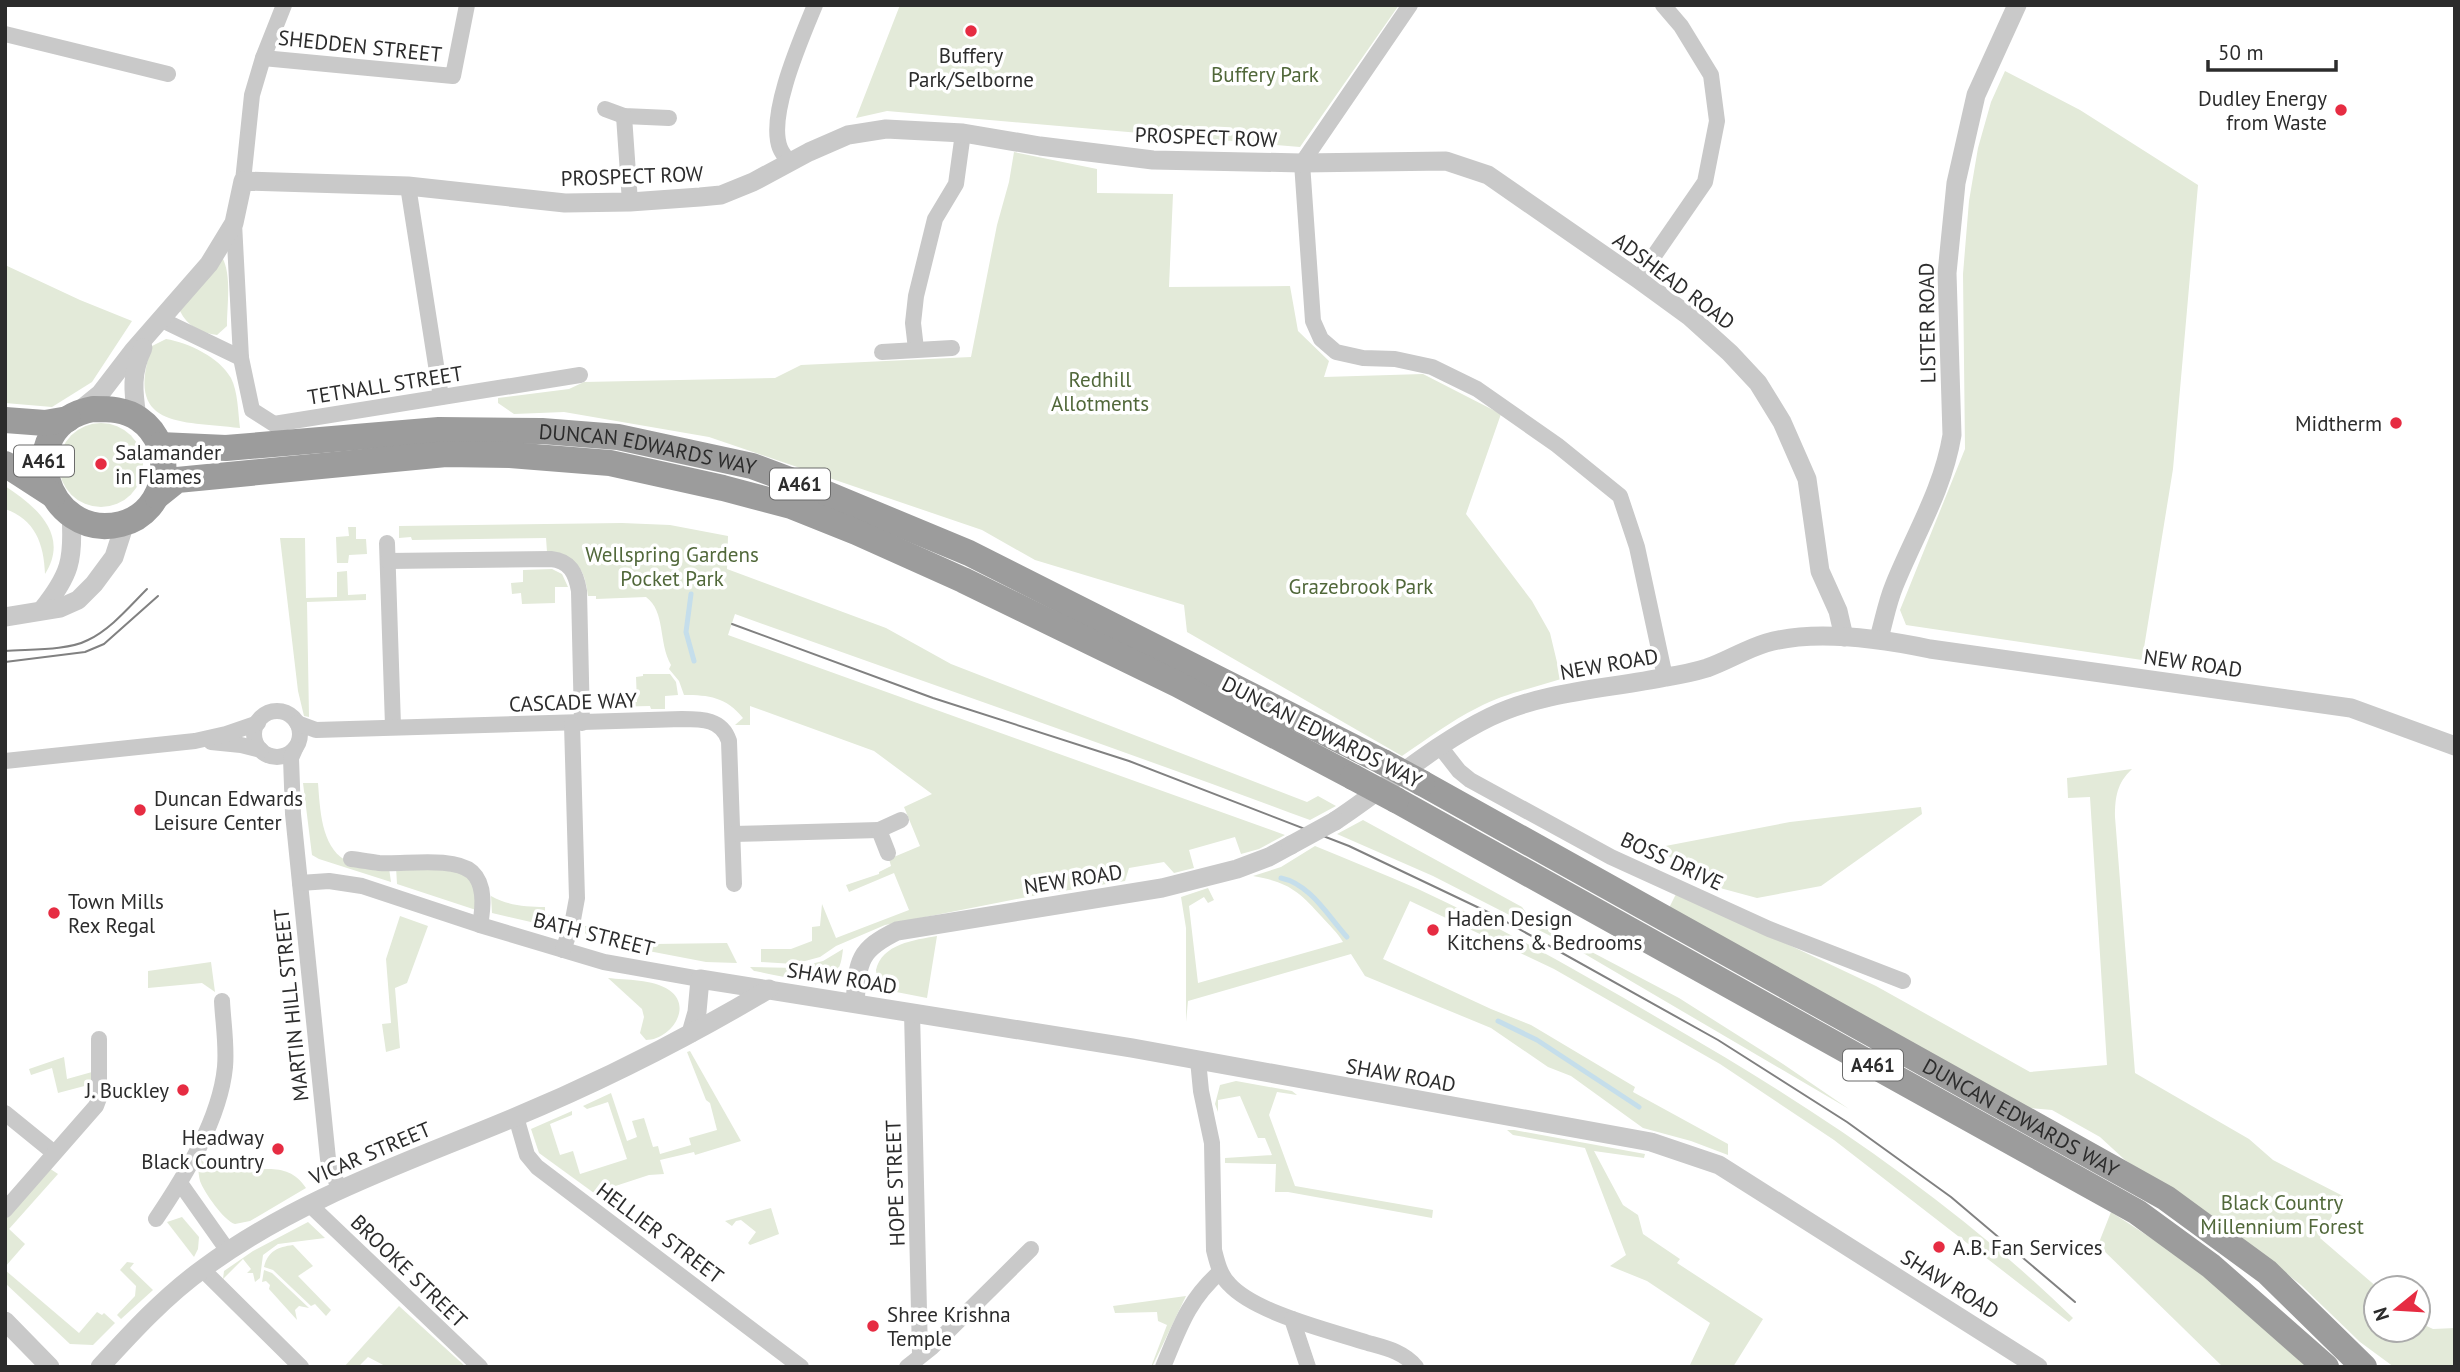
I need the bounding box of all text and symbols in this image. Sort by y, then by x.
marker: Buffery Park/Selborne [963,23,979,39]
street label: SHEDDEN STREET [277,24,444,68]
scale bar [2208,28,2336,72]
text: 50 m [2218,39,2264,66]
place label: Buffery Park/Selborne [908,42,1034,93]
park label: Buffery Park [1211,61,1319,88]
place label: Dudley Energy from Waste [2198,85,2327,136]
marker: Dudley Energy from Waste [2333,102,2349,118]
street label: PROSPECT ROW [1134,121,1278,153]
street label: PROSPECT ROW [560,160,704,192]
street label: ADSHEAD ROAD [1608,226,1740,336]
street label: LISTER ROAD [1912,262,1942,384]
street label: TETNALL STREET [305,359,465,411]
park label: Redhill Allotments [1051,366,1149,417]
place label: Midtherm [2295,410,2382,437]
marker: Midtherm [2388,415,2404,431]
street label: DUNCAN EDWARDS WAY [538,417,759,480]
place label: Salamander in Flames [115,439,221,490]
road number: A461 [14,446,74,476]
marker: Salamander in Flames [93,456,109,472]
road number: A461 [770,468,830,499]
park label: Wellspring Gardens Pocket Park [585,541,759,592]
park label: Grazebrook Park [1289,573,1433,600]
street label: NEW ROAD [1558,642,1660,686]
street label: NEW ROAD [2142,643,2244,683]
street label: DUNCAN EDWARDS WAY [1218,670,1427,794]
street label: CASCADE WAY [509,686,638,718]
place label: Duncan Edwards Leisure Center [154,785,303,836]
marker: Duncan Edwards Leisure Center [132,802,148,818]
street label: BOSS DRIVE [1616,826,1728,896]
street label: NEW ROAD [1022,858,1124,900]
place label: Town Mills Rex Regal [68,888,164,939]
marker: Town Mills Rex Regal [46,905,62,921]
place label: Haden Design Kitchens & Bedrooms [1447,905,1642,956]
street label: BATH STREET [531,906,658,962]
street label: MARTIN HILL STREET [267,907,315,1103]
marker: Haden Design Kitchens & Bedrooms [1425,922,1441,938]
street label: SHAW ROAD [785,956,899,1000]
road number: A461 [1843,1050,1903,1080]
street label: SHAW ROAD [1344,1052,1458,1098]
street label: DUNCAN EDWARDS WAY [1918,1052,2124,1183]
place label: J. Buckley [84,1077,169,1104]
marker: J. Buckley [175,1082,191,1098]
street label: VICAR STREET [304,1115,435,1191]
street label: HOPE STREET [879,1119,911,1247]
place label: Headway Black Country [141,1124,264,1175]
marker: Headway Black Country [270,1141,286,1157]
street label: HELLIER STREET [591,1176,729,1290]
park label: Black Country Millennium Forest [2200,1189,2364,1240]
street label: BROOKE STREET [345,1209,473,1334]
place label: A.B. Fan Services [1953,1234,2103,1261]
marker: A.B. Fan Services [1931,1239,1947,1255]
street label: SHAW ROAD [1896,1243,2004,1325]
north arrow [2362,1274,2432,1344]
place label: Shree Krishna Temple [887,1301,1011,1352]
text: N [2367,1305,2394,1324]
marker: Shree Krishna Temple [865,1318,881,1334]

